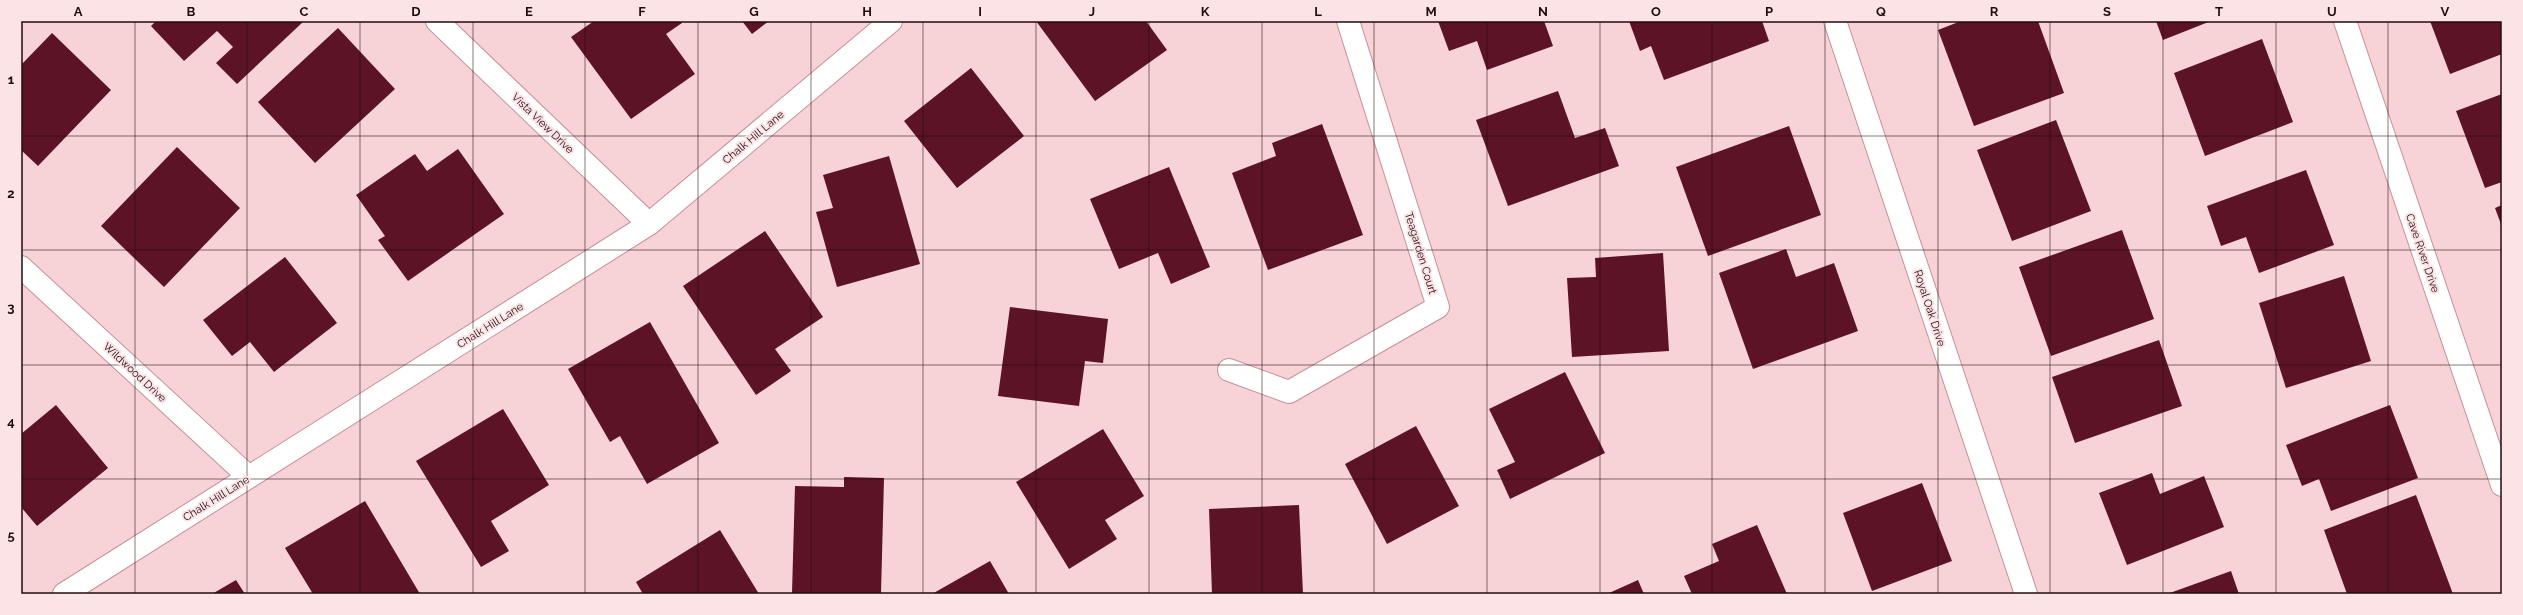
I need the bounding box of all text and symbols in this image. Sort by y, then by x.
text: A [74,4,83,19]
text: B [187,4,196,19]
text: C [300,4,309,19]
text: D [411,4,421,19]
text: E [525,4,533,19]
text: F [638,4,646,19]
text: G [749,4,759,19]
text: H [862,4,872,19]
text: I [978,4,982,19]
text: J [1089,4,1095,19]
text: K [1201,4,1210,19]
text: L [1314,4,1322,19]
text: M [1425,4,1437,19]
text: N [1538,4,1548,19]
text: O [1651,4,1661,19]
text: P [1765,4,1773,19]
text: Q [1876,4,1886,19]
text: R [1990,4,1999,19]
text: S [2103,4,2111,19]
text: T [2215,4,2223,19]
text: U [2327,4,2337,19]
text: V [2441,4,2450,19]
text: 1 [8,72,15,87]
street label: Vista View Drive [509,90,577,157]
street label: Chalk Hill Lane [720,108,787,167]
text: 2 [7,186,15,201]
street label: Teagarden Court [1402,211,1439,296]
street label: Cave River Drive [2403,212,2442,295]
street label: Royal Oak Drive [1911,268,1948,349]
text: 3 [7,300,15,315]
street label: Chalk Hill Lane [455,300,526,351]
street label: Wildwood Drive [100,340,169,405]
text: 4 [7,414,15,429]
street label: Chalk Hill Lane [181,473,252,524]
text: 5 [7,528,15,543]

